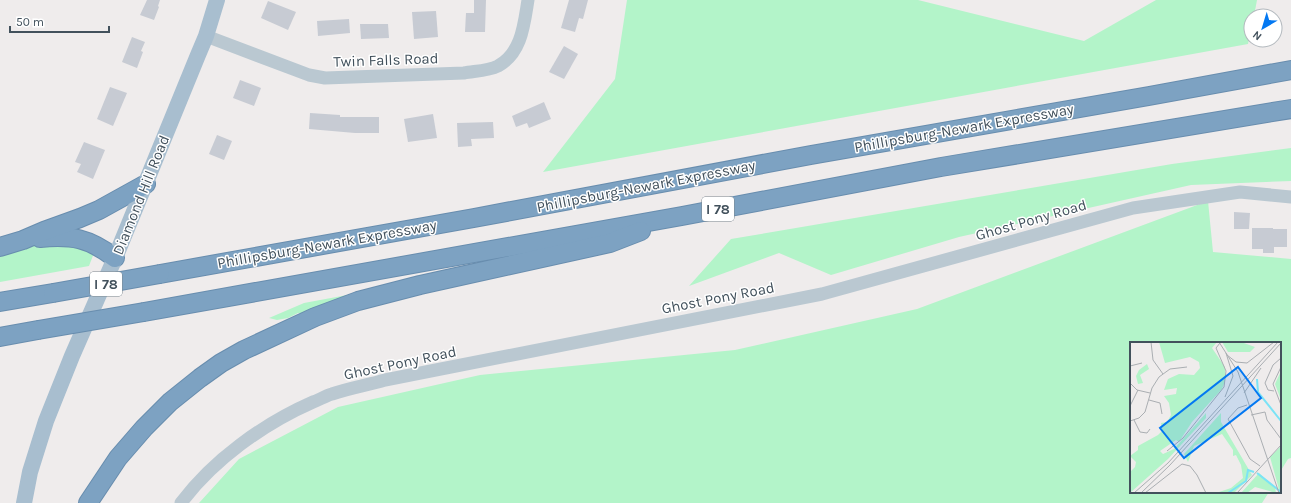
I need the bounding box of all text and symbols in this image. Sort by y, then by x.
scale bar [10,8,109,34]
north arrow [1243,8,1283,48]
text: 50 m [16,15,44,29]
text: N [1250,28,1264,43]
street label: Twin Falls Road [333,49,439,71]
street label: Phillipsburg-Newark Expressway [853,100,1075,156]
street label: Diamond Hill Road [109,133,173,257]
street label: Phillipsburg-Newark Expressway [535,156,757,216]
street label: Ghost Pony Road [973,196,1089,244]
road number: I 78 [702,197,734,221]
street label: Phillipsburg-Newark Expressway [216,216,438,272]
road number: I 78 [90,272,122,296]
street label: Ghost Pony Road [660,278,776,318]
street label: Ghost Pony Road [342,342,458,384]
inset map [1130,342,1281,493]

